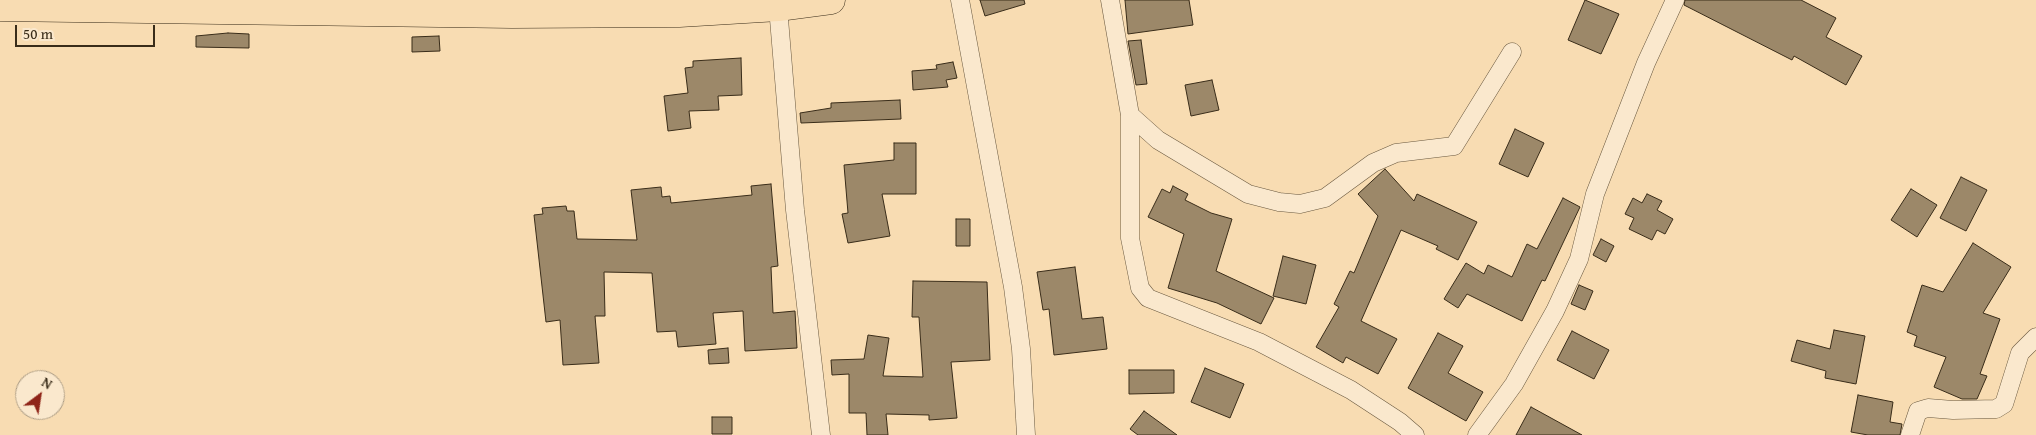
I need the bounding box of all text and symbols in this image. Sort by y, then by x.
scale bar [18,15,158,47]
text: 50 m [23,23,53,44]
north arrow [15,370,65,420]
text: N [38,372,56,394]

